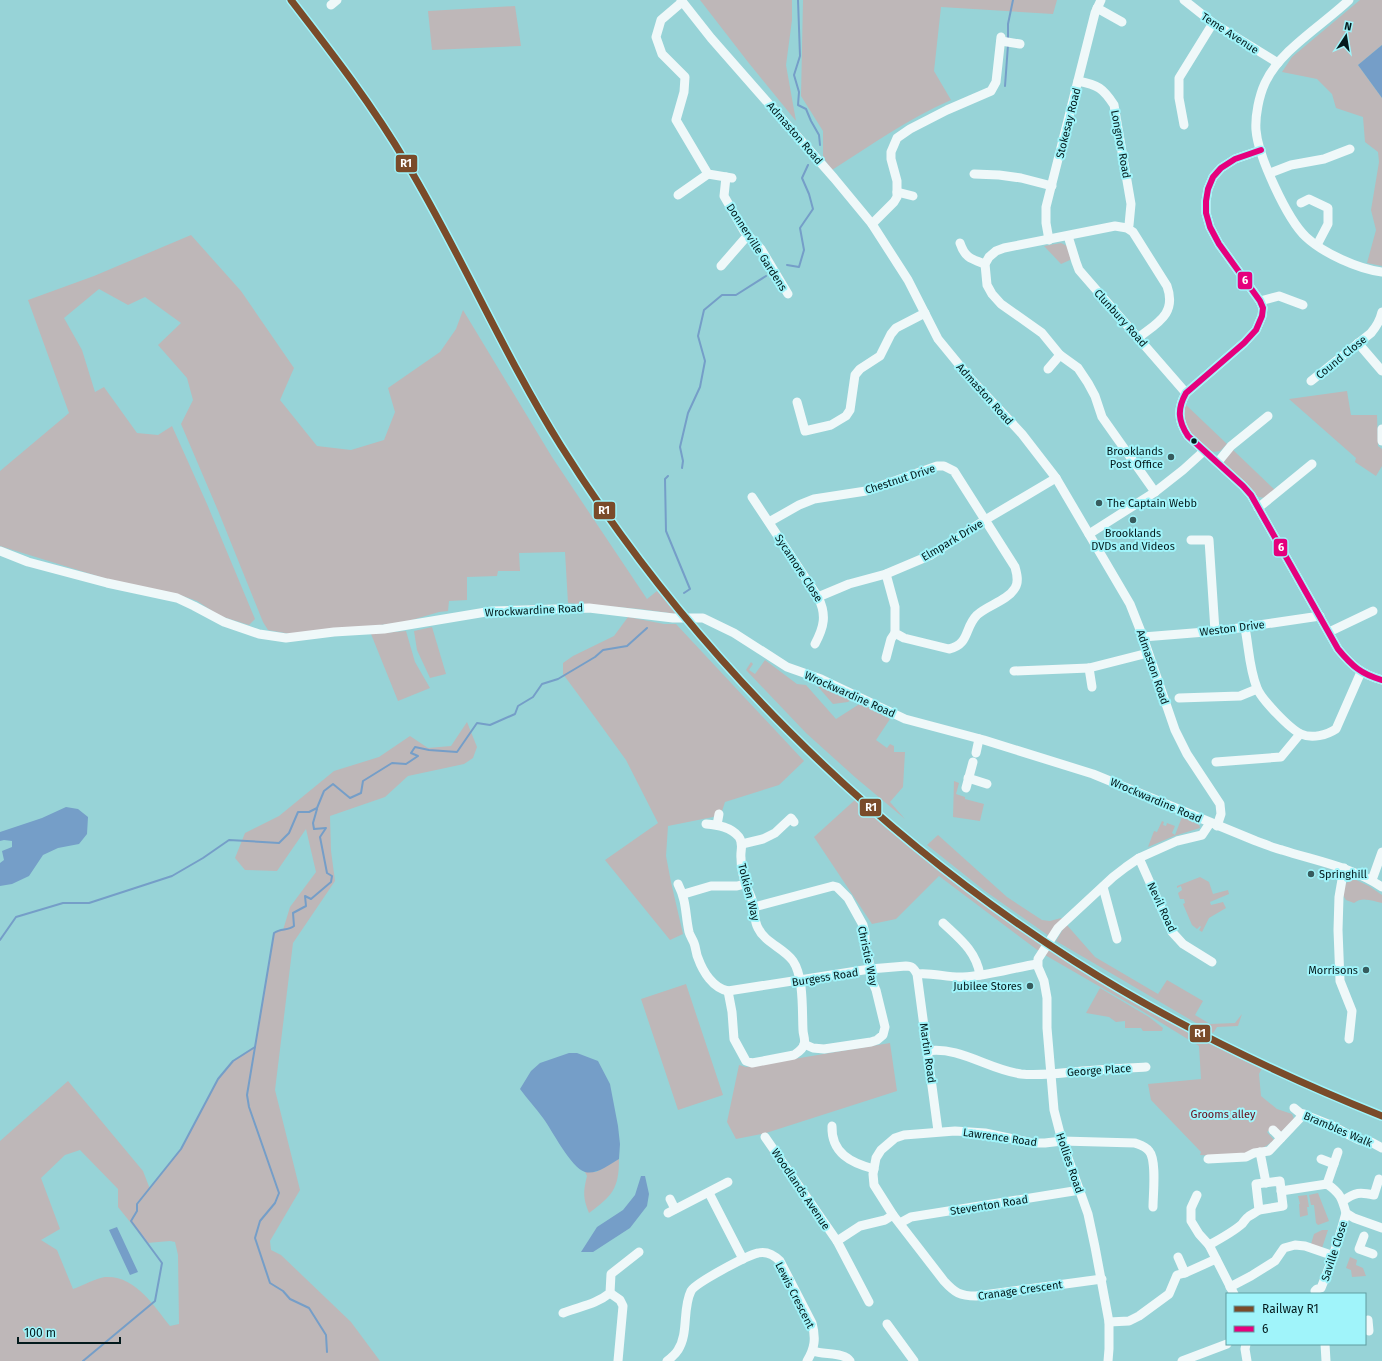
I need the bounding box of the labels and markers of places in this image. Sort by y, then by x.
unlabelled marker [1189,436,1199,446]
place label: Brooklands Post Office [1107,445,1163,471]
marker: Brooklands Post Office [1166,452,1176,462]
place label: The Captain Webb [1107,497,1197,510]
marker: The Captain Webb [1094,498,1104,508]
marker: Brooklands DVDs and Videos [1128,515,1138,525]
place label: Brooklands DVDs and Videos [1091,527,1175,553]
place label: Springhill [1319,868,1367,881]
marker: Springhill [1306,869,1316,879]
place label: Morrisons [1308,964,1358,977]
marker: Morrisons [1361,965,1371,975]
place label: Jubilee Stores [953,980,1022,993]
marker: Jubilee Stores [1025,981,1035,991]

